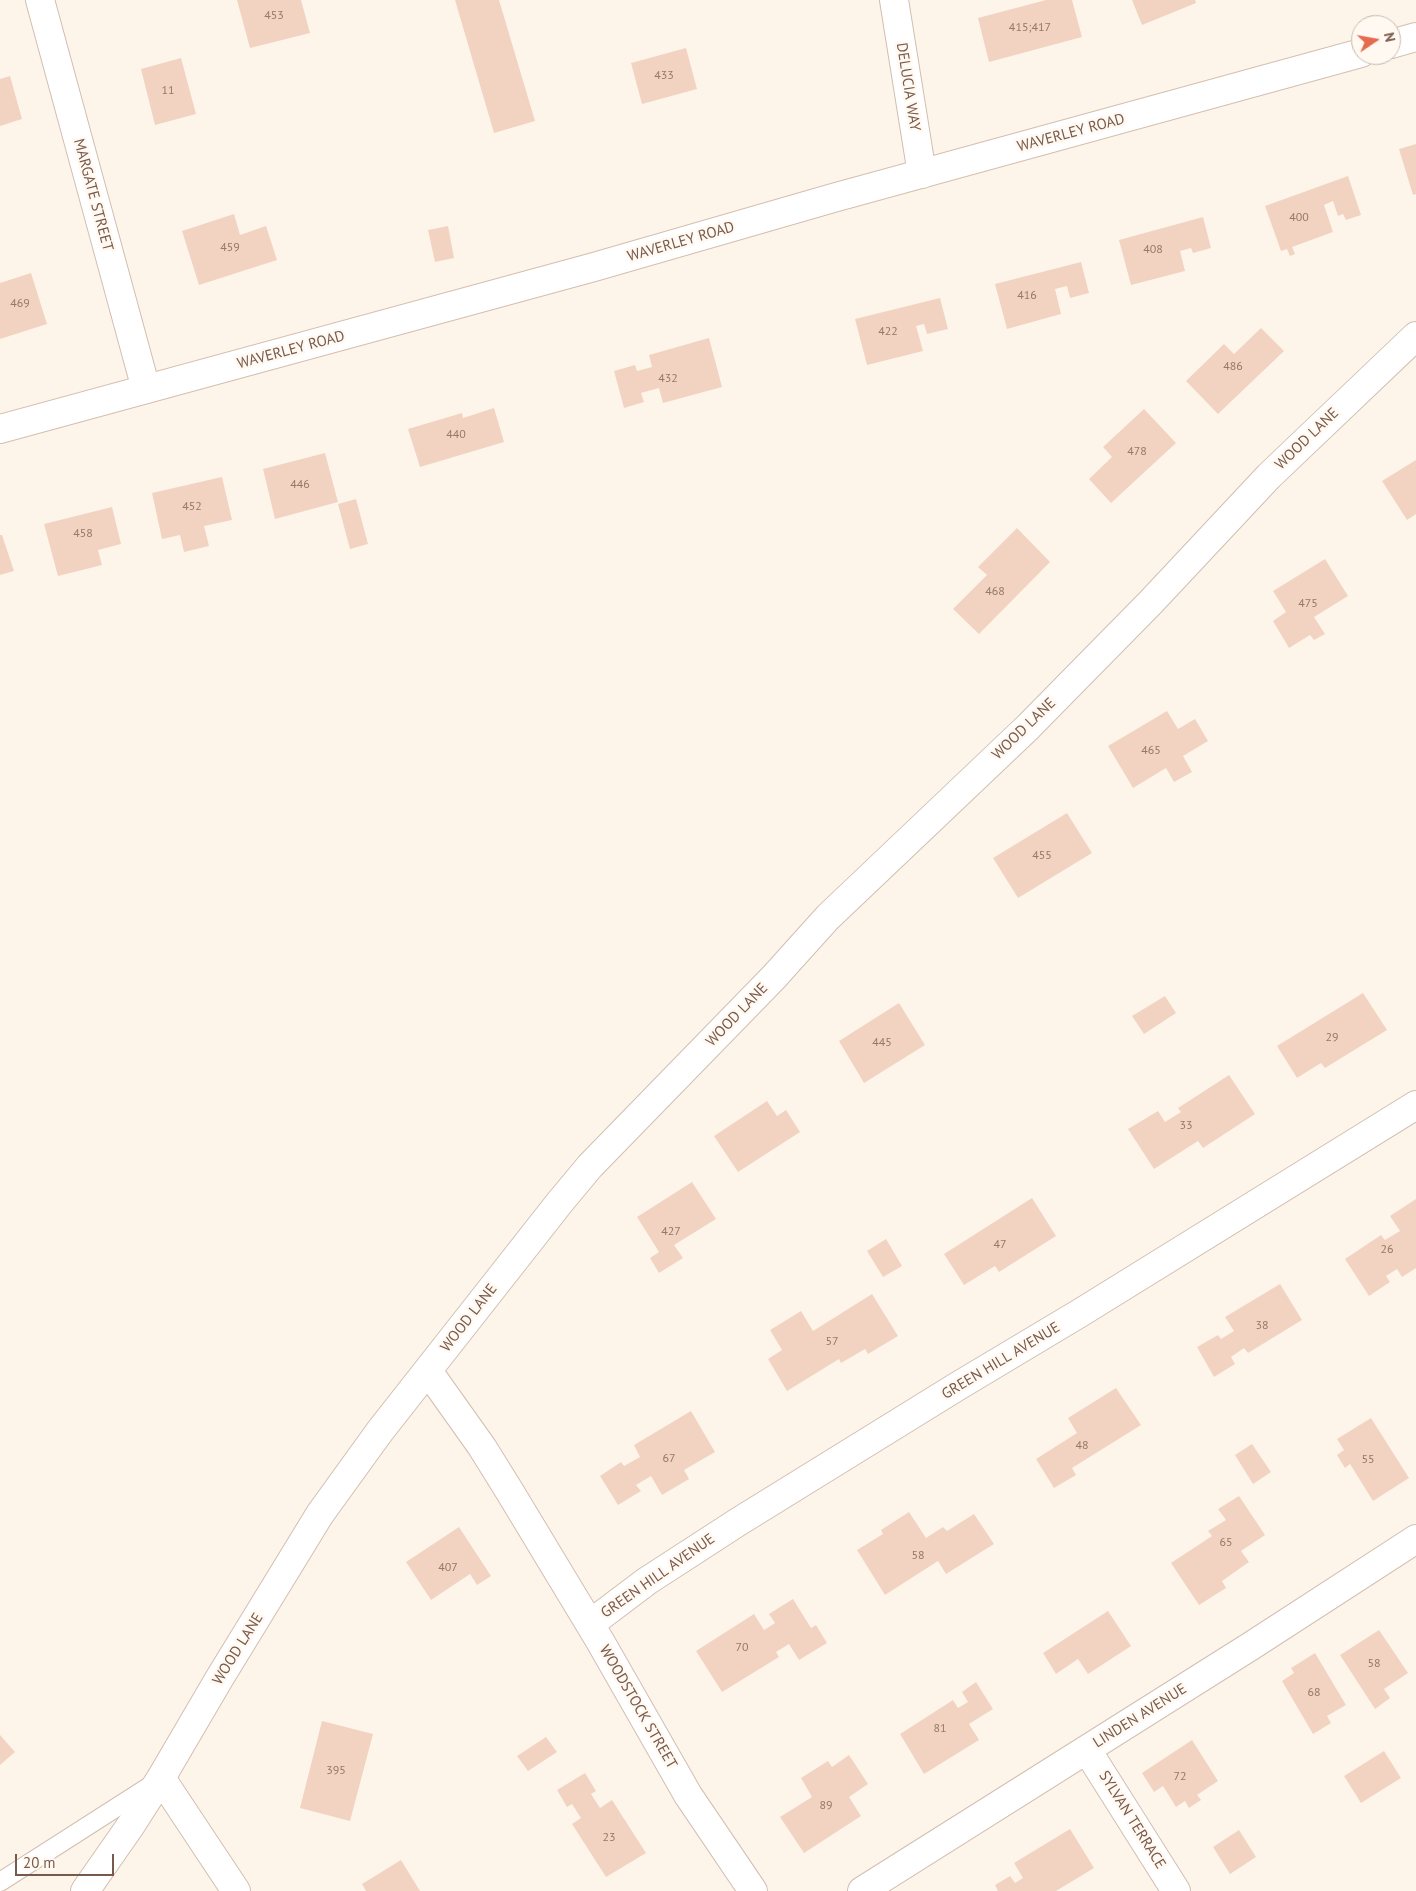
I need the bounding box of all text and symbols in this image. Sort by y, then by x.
house number: 453 [264,9,284,23]
north arrow [1351,15,1401,65]
house number: 415;417 [1009,21,1051,35]
text: N [1380,31,1399,43]
street label: DELUCIA WAY [892,42,924,132]
house number: 433 [654,69,674,83]
house number: 11 [161,84,175,98]
street label: WAVERLEY ROAD [1015,110,1127,156]
street label: MARGATE STREET [69,137,117,253]
house number: 400 [1289,211,1309,225]
street label: WAVERLEY ROAD [625,218,737,266]
house number: 459 [220,241,240,255]
house number: 408 [1143,243,1163,257]
house number: 416 [1017,289,1037,303]
house number: 469 [10,297,30,311]
house number: 422 [878,325,898,339]
street label: WAVERLEY ROAD [235,327,347,373]
house number: 486 [1223,360,1243,374]
house number: 432 [658,372,678,386]
street label: WOOD LANE [1272,404,1342,474]
house number: 440 [446,428,466,442]
house number: 478 [1127,445,1147,459]
house number: 446 [290,478,310,492]
house number: 452 [182,500,202,514]
house number: 458 [73,527,93,541]
house number: 468 [985,585,1005,599]
house number: 475 [1298,597,1318,611]
street label: WOOD LANE [989,694,1059,764]
house number: 465 [1141,744,1161,758]
house number: 455 [1032,849,1052,863]
street label: WOOD LANE [702,980,772,1050]
house number: 29 [1325,1031,1339,1045]
house number: 445 [872,1036,892,1050]
house number: 33 [1179,1119,1193,1133]
house number: 427 [661,1225,681,1239]
house number: 47 [993,1238,1007,1252]
house number: 26 [1380,1243,1394,1257]
street label: WOOD LANE [437,1280,501,1356]
street label: GREEN HILL AVENUE [939,1319,1063,1403]
house number: 38 [1255,1319,1269,1333]
house number: 57 [825,1335,839,1349]
house number: 48 [1075,1439,1089,1453]
house number: 67 [662,1452,676,1466]
house number: 55 [1361,1453,1375,1467]
street label: GREEN HILL AVENUE [598,1530,718,1622]
house number: 65 [1219,1536,1233,1550]
house number: 58 [911,1549,925,1563]
house number: 407 [438,1561,458,1575]
street label: WOOD LANE [209,1610,267,1688]
house number: 70 [735,1641,749,1655]
street label: WOODSTOCK STREET [595,1642,681,1772]
house number: 58 [1367,1657,1381,1671]
street label: LINDEN AVENUE [1090,1680,1190,1752]
house number: 68 [1307,1686,1321,1700]
house number: 81 [933,1722,947,1736]
house number: 395 [326,1764,346,1778]
street label: SYLVAN TERRACE [1095,1768,1169,1872]
house number: 72 [1173,1770,1187,1784]
house number: 89 [819,1799,833,1813]
house number: 23 [602,1831,616,1845]
scale bar [18,1844,116,1876]
text: 20 m [23,1853,56,1872]

